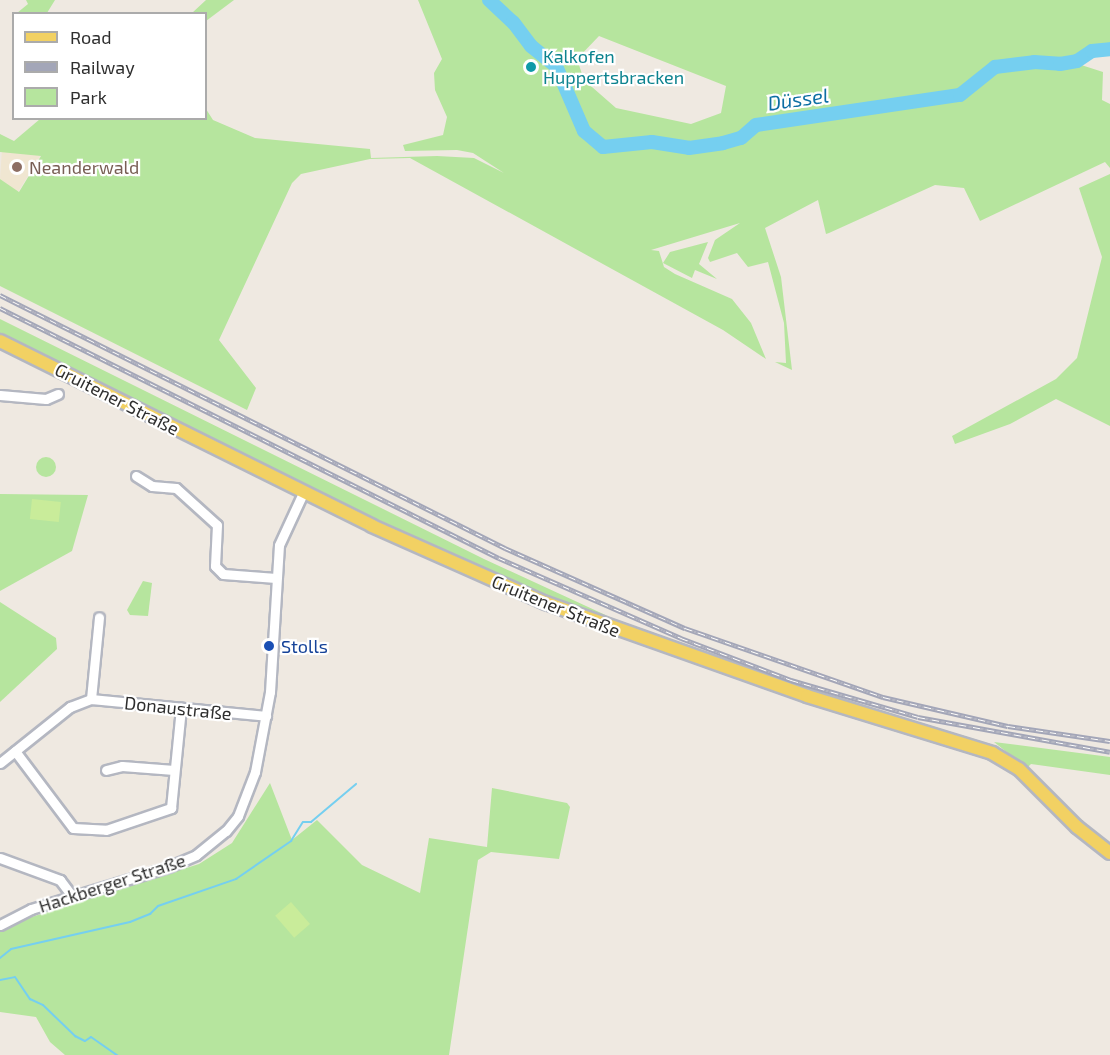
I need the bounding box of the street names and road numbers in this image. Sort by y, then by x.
street label: Gruitener Straße [51,358,183,440]
street label: Gruitener Straße [488,570,624,642]
street label: Donaustraße [123,692,233,724]
street label: Hackberger Straße [36,849,188,917]

